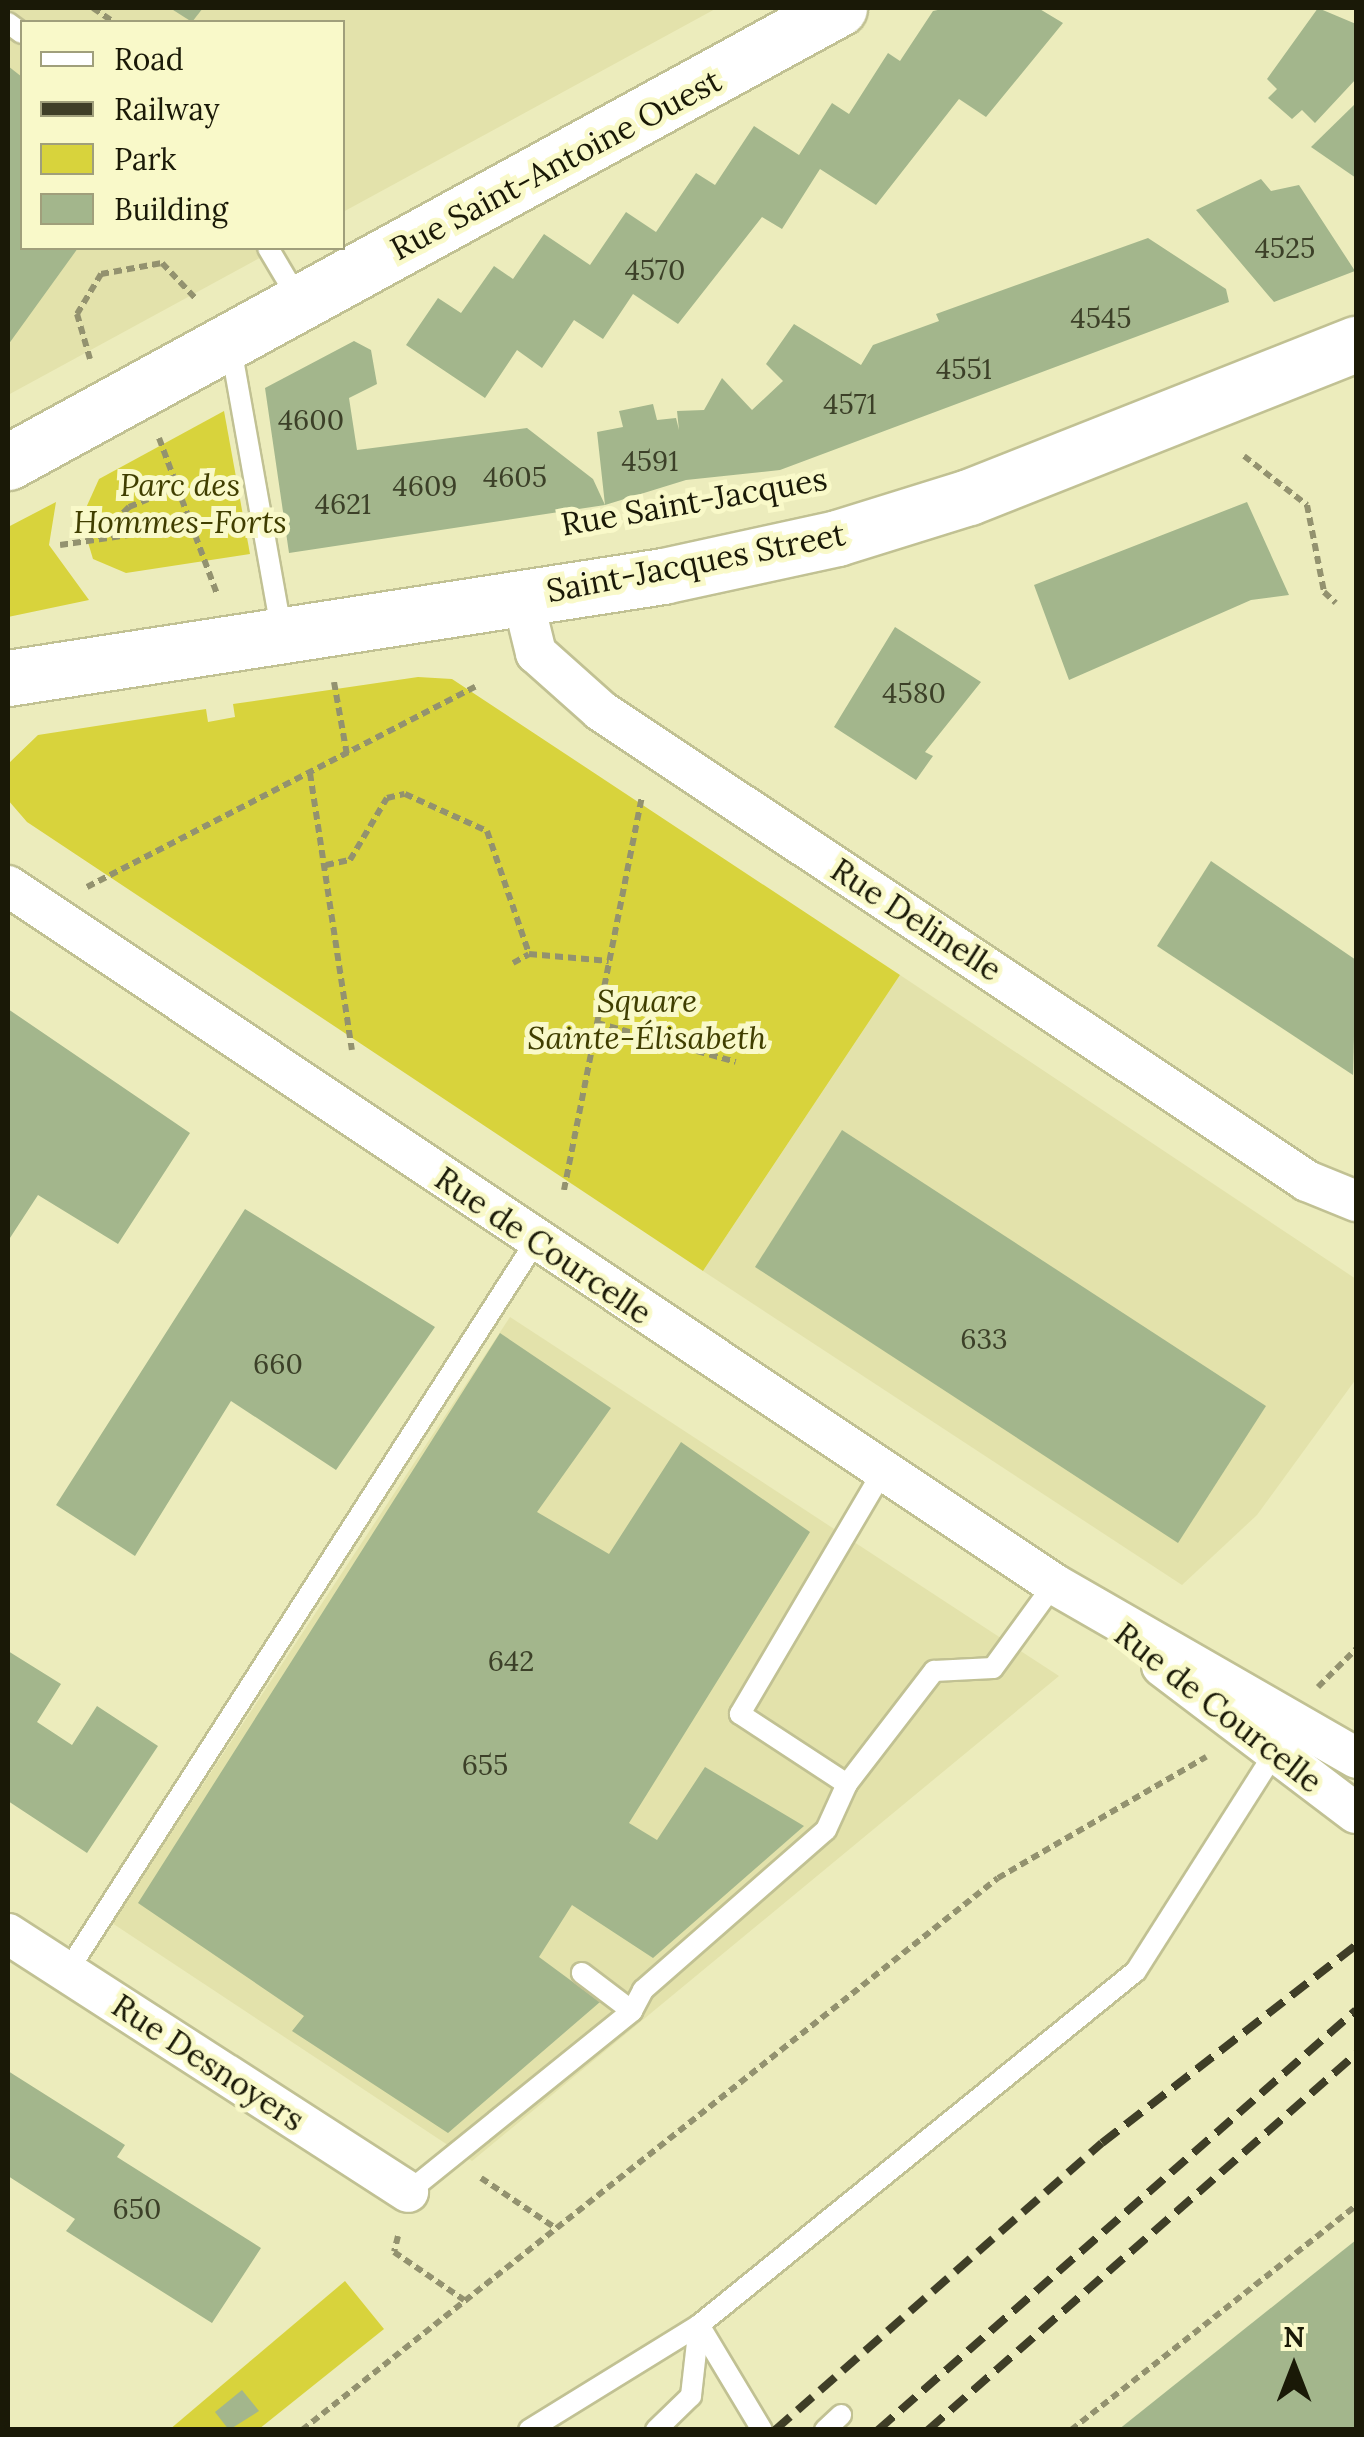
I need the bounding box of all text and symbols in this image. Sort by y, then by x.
legend [20,20,345,250]
text: Road [114,40,184,78]
street label: Rue Saint-Antoine Ouest [384,62,728,268]
text: Railway [114,90,220,128]
text: Park [114,140,176,178]
text: Building [114,190,228,228]
house number: 4525 [1255,231,1315,265]
house number: 4570 [625,253,685,287]
house number: 4545 [1071,301,1131,335]
house number: 4551 [936,352,992,386]
house number: 4571 [823,387,877,421]
house number: 4600 [278,403,344,437]
house number: 4591 [622,444,678,478]
house number: 4605 [483,460,547,494]
street label: Rue Saint-Jacques [558,460,830,544]
park label: Parc des Hommes-Forts [73,467,287,542]
house number: 4609 [393,469,457,503]
house number: 4621 [315,487,371,521]
street label: Saint-Jacques Street [543,515,849,611]
house number: 4580 [882,676,946,710]
street label: Rue Delinelle [824,851,1008,989]
park label: Square Sainte-Élisabeth [527,983,767,1058]
street label: Rue de Courcelle [428,1159,658,1333]
house number: 633 [960,1322,1008,1356]
house number: 660 [253,1347,303,1381]
street label: Rue de Courcelle [1107,1615,1329,1801]
house number: 642 [488,1644,534,1678]
house number: 655 [462,1748,508,1782]
street label: Rue Desnoyers [105,1987,311,2139]
house number: 650 [113,2192,161,2226]
north arrow [1244,2317,1344,2417]
text: N [1283,2319,1305,2355]

